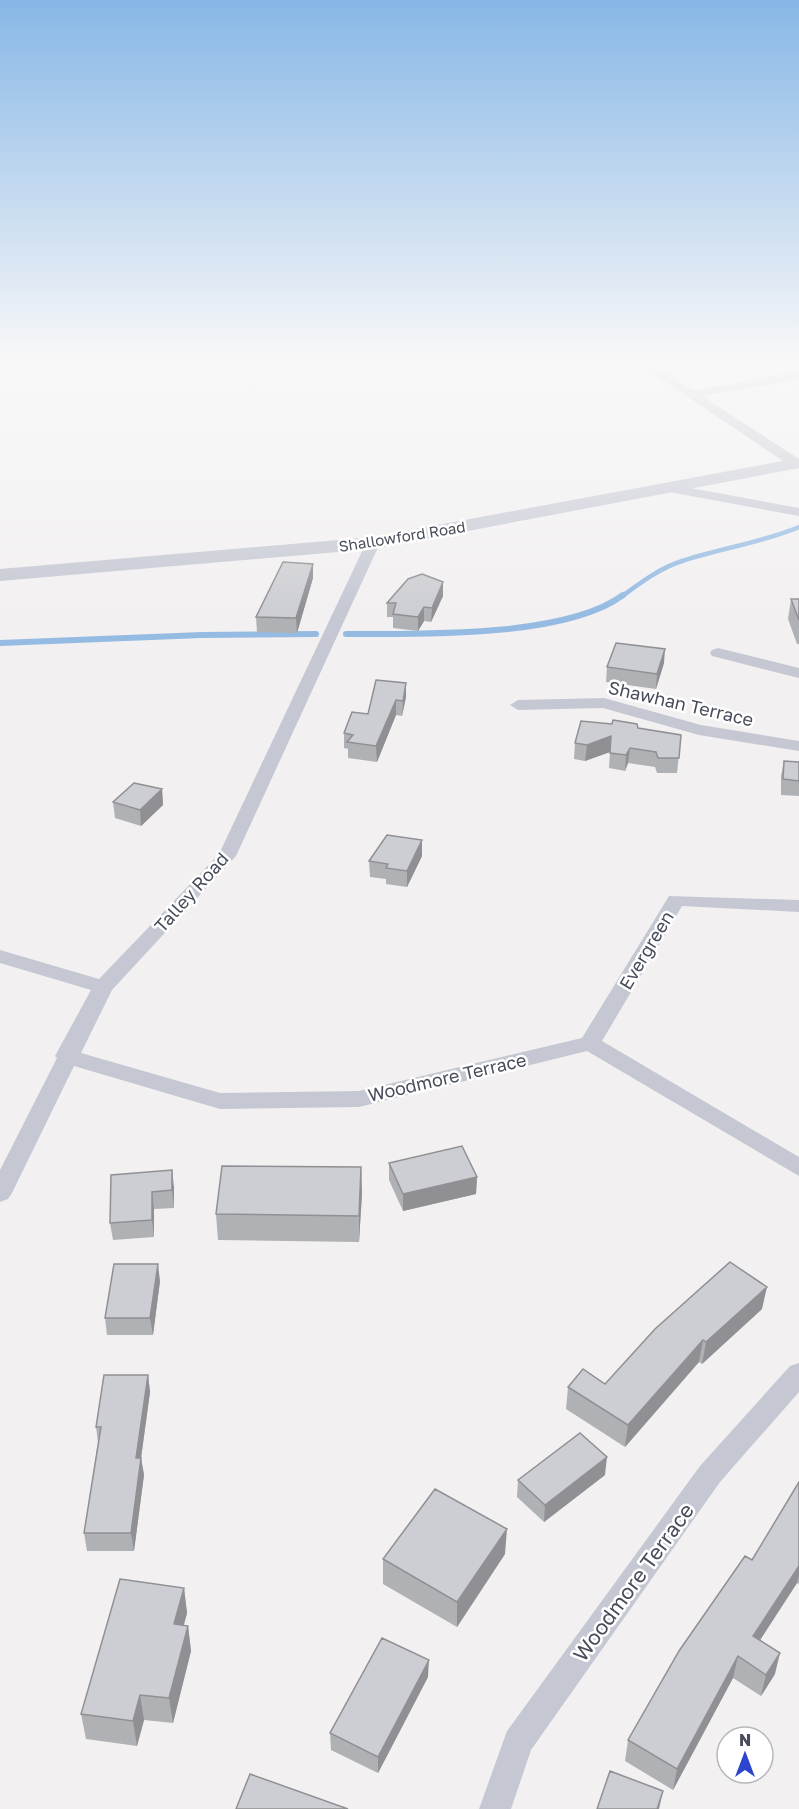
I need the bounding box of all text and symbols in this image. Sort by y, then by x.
street label: Shallowford Road [337,517,467,555]
street label: Shawhan Terrace [606,676,756,730]
street label: Talley Road [149,848,233,936]
street label: Evergreen [614,907,678,993]
street label: Woodmore Terrace [366,1048,528,1106]
street label: Woodmore Terrace [567,1498,699,1666]
north arrow [715,1725,775,1785]
text: N [739,1730,751,1750]

